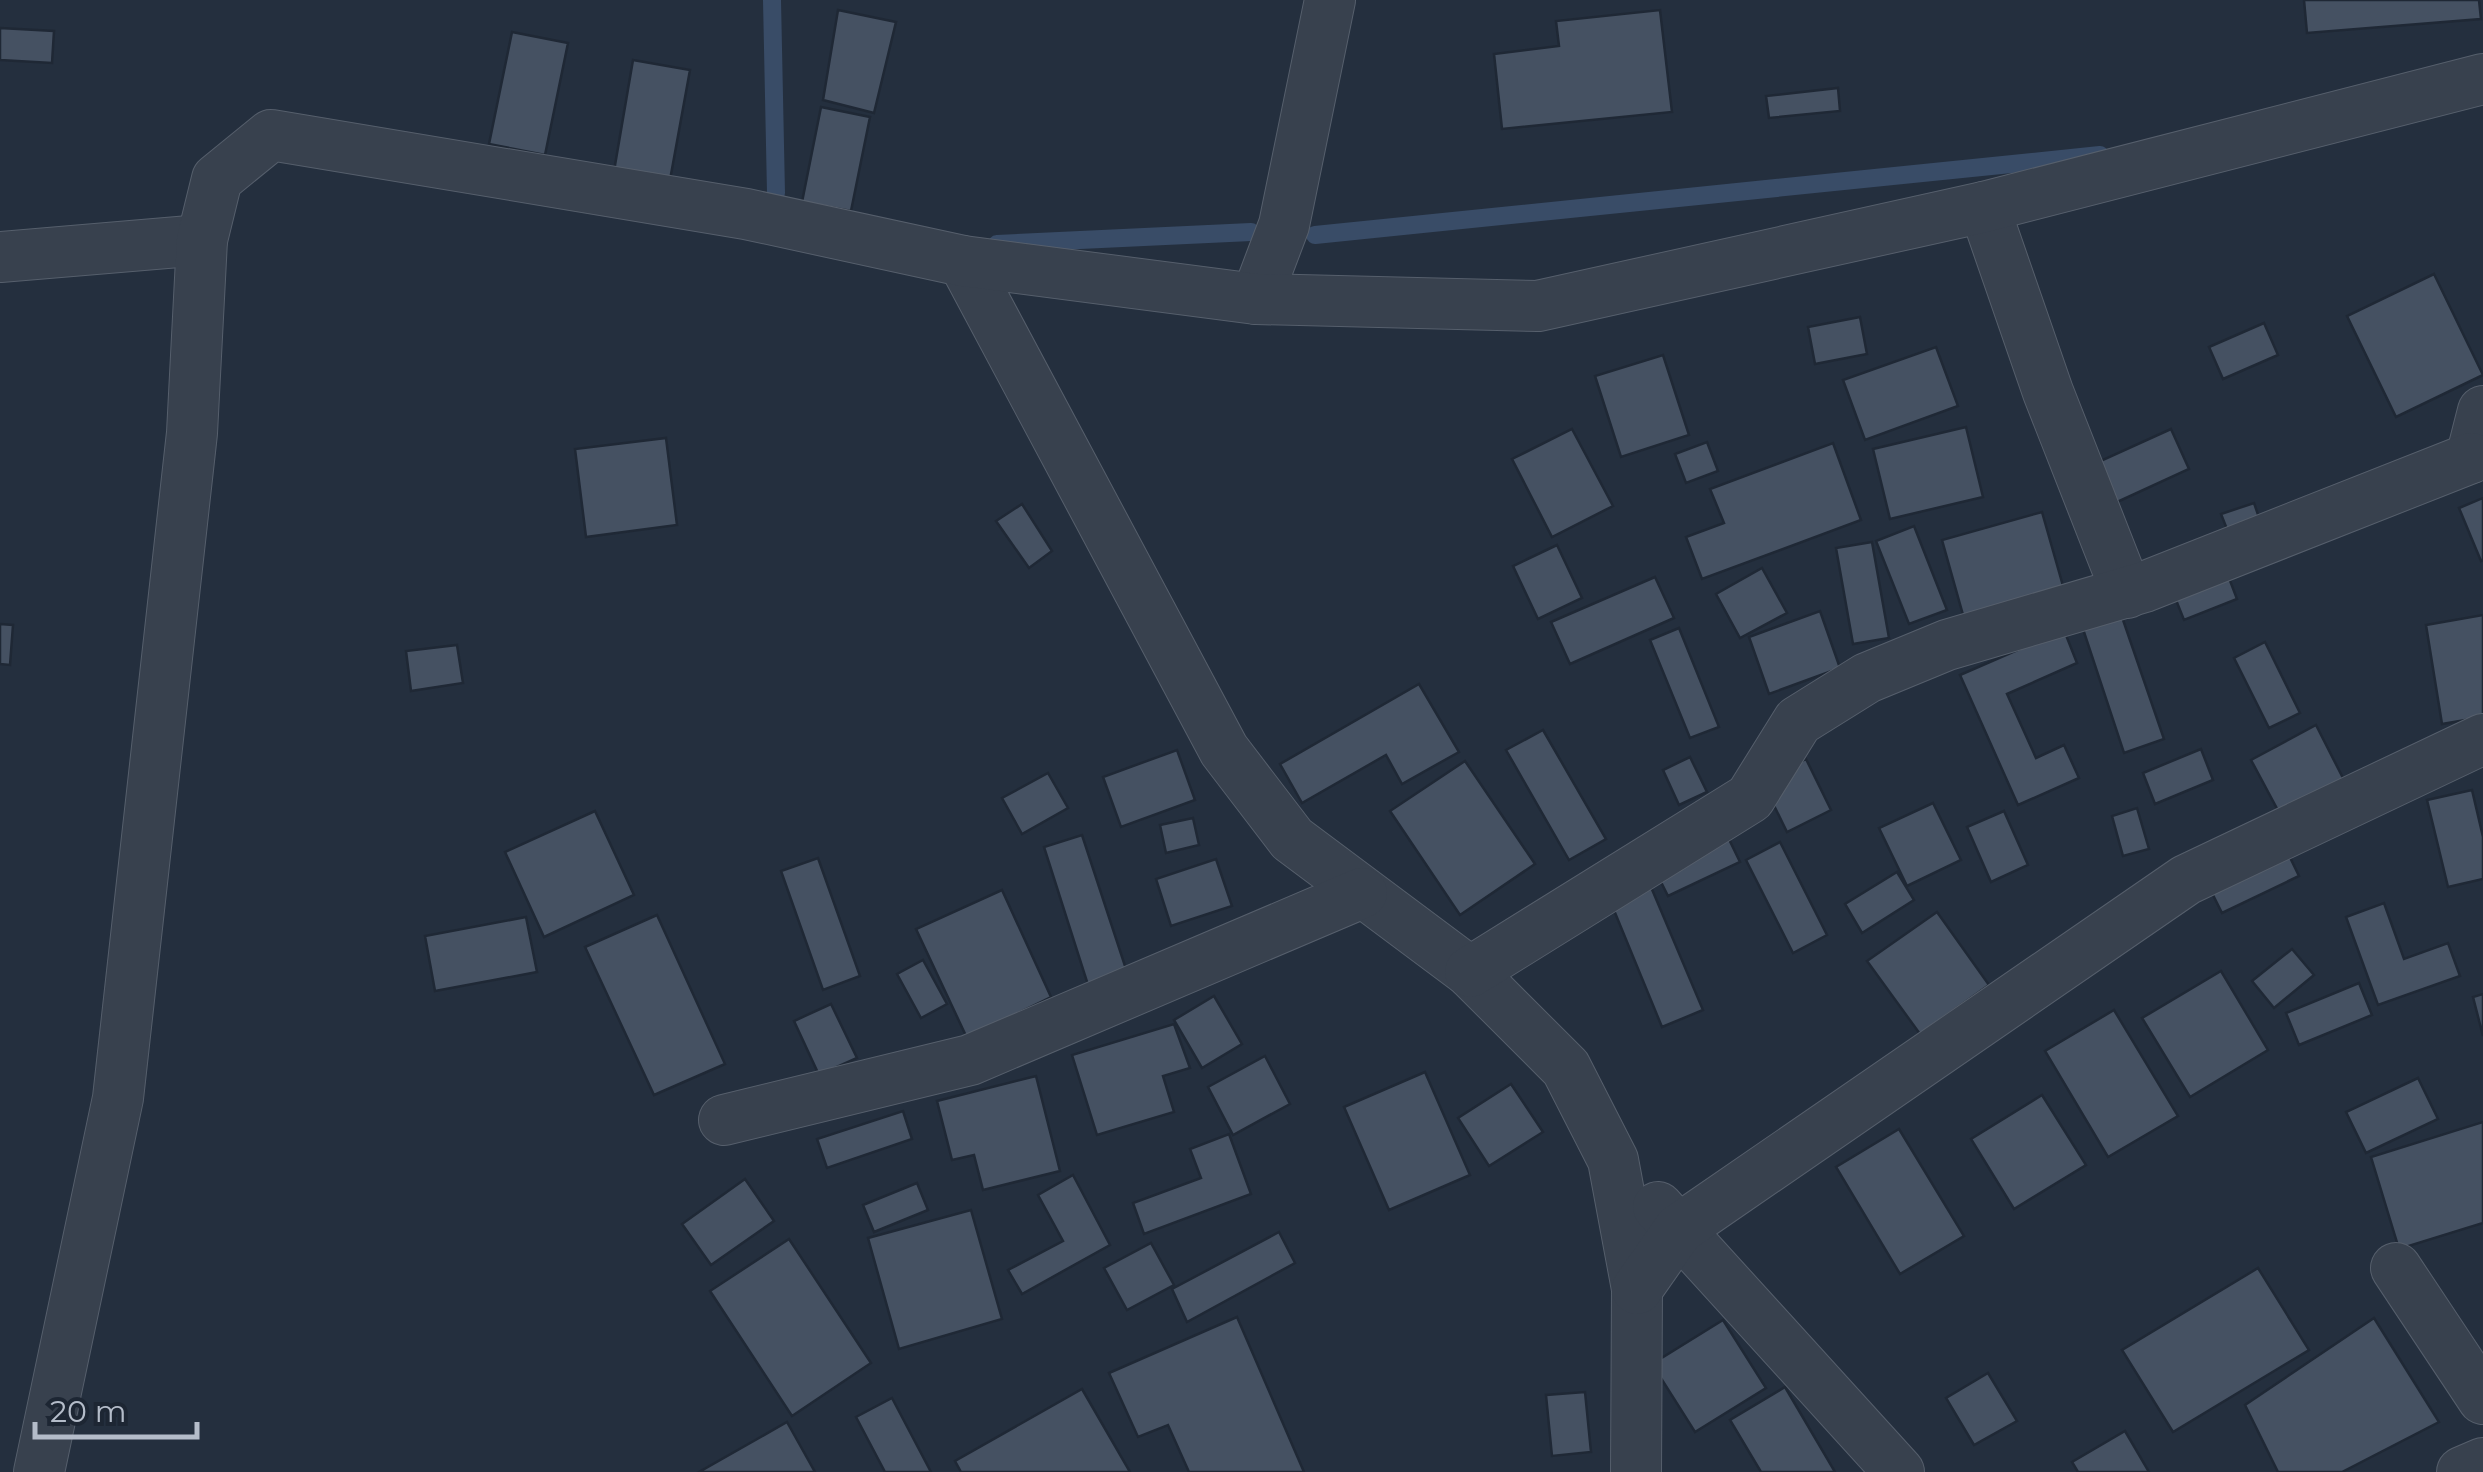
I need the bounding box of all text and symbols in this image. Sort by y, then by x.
scale bar [35,1377,198,1439]
text: 20 m [50,1393,127,1430]

